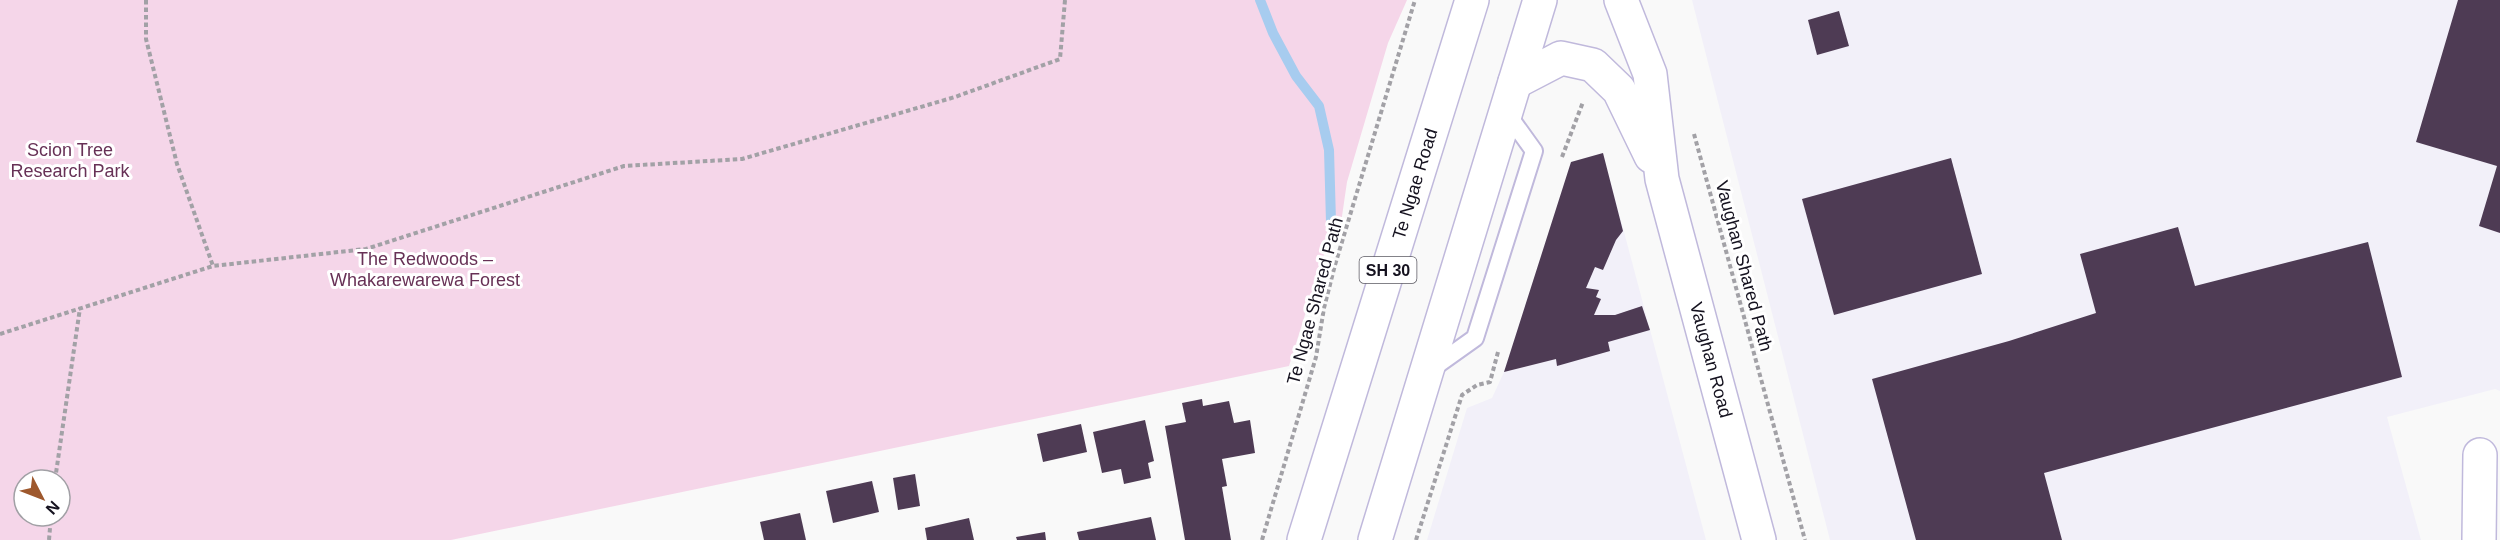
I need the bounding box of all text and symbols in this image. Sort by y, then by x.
street label: Te Ngae Road [1389,126,1441,242]
park label: Scion Tree Research Park [10,140,131,181]
street label: Vaughan Shared Path [1712,179,1776,353]
street label: Te Ngae Shared Path [1283,215,1347,387]
park label: The Redwoods – Whakarewarewa Forest [330,249,520,290]
road number: SH 30 [1360,257,1416,283]
street label: Vaughan Road [1686,300,1736,420]
north arrow [12,468,72,528]
text: N [43,498,63,518]

